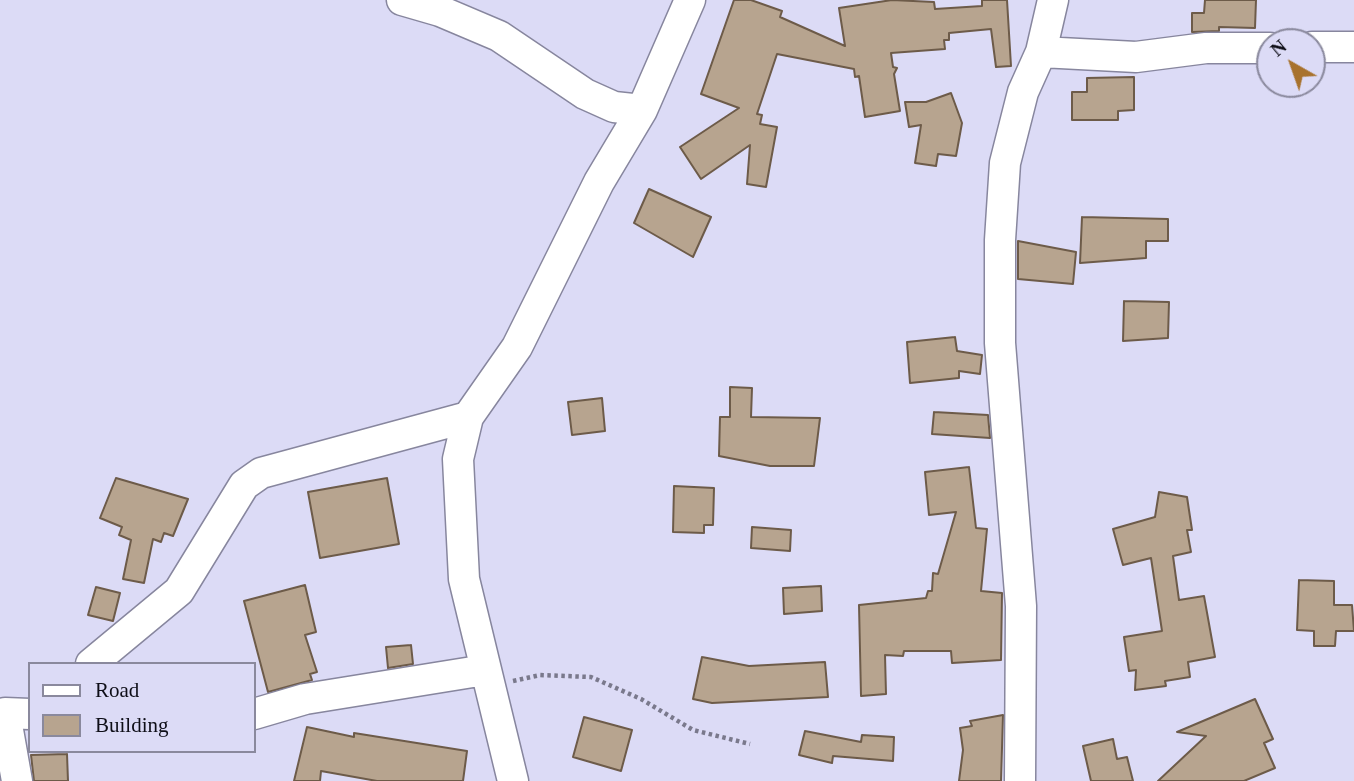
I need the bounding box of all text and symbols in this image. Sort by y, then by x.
north arrow [1256,28,1326,98]
text: N [1266,36,1290,61]
legend [28,662,256,753]
text: Road [95,678,139,702]
text: Building [95,713,169,737]

